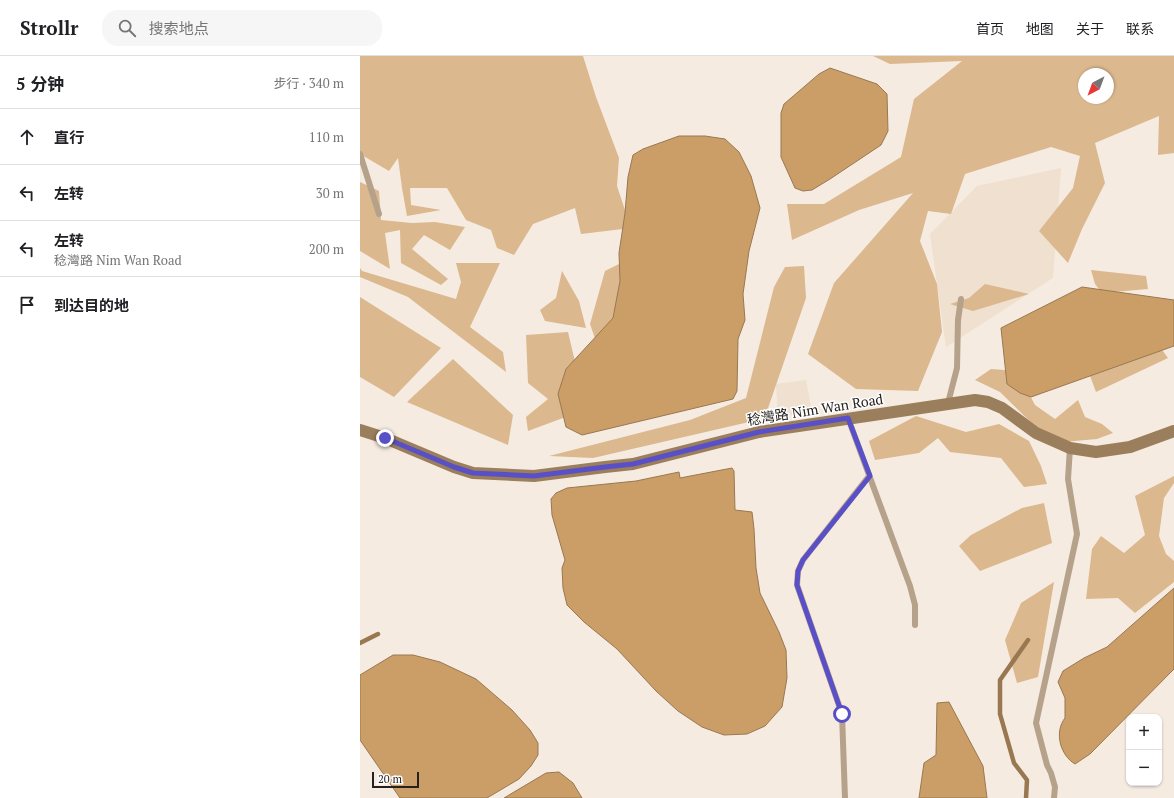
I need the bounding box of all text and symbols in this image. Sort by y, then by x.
search box [102,10,382,46]
text: Strollr [20,15,78,40]
icon: search [116,17,138,39]
text: 搜索地点 [148,18,208,38]
text: 首页 [976,19,1004,38]
text: 地图 [1026,19,1054,38]
text: 关于 [1076,19,1104,38]
text: 联系 [1126,19,1154,38]
north arrow [1078,68,1114,104]
text: 5 分钟 [16,72,64,95]
text: 步行 · 340 m [273,74,344,92]
icon: ahead [16,126,38,148]
text: 直行 [54,127,84,147]
text: 110 m [309,128,344,146]
icon: left [16,182,38,204]
text: 左转 [54,183,84,203]
text: 30 m [316,184,344,202]
text: 左转 [54,230,84,250]
icon: left [16,238,38,260]
text: 200 m [309,240,344,258]
text: 稔灣路 Nim Wan Road [54,251,182,269]
icon: arrive [16,294,38,316]
text: 到达目的地 [54,295,129,315]
street label: 稔灣路 Nim Wan Road [746,389,885,429]
route end [376,429,394,447]
route start [833,705,851,723]
map controls [1126,714,1162,786]
button: + [1126,714,1162,750]
button: − [1126,750,1162,786]
scale bar [372,770,419,789]
text: 20 m [378,772,402,786]

